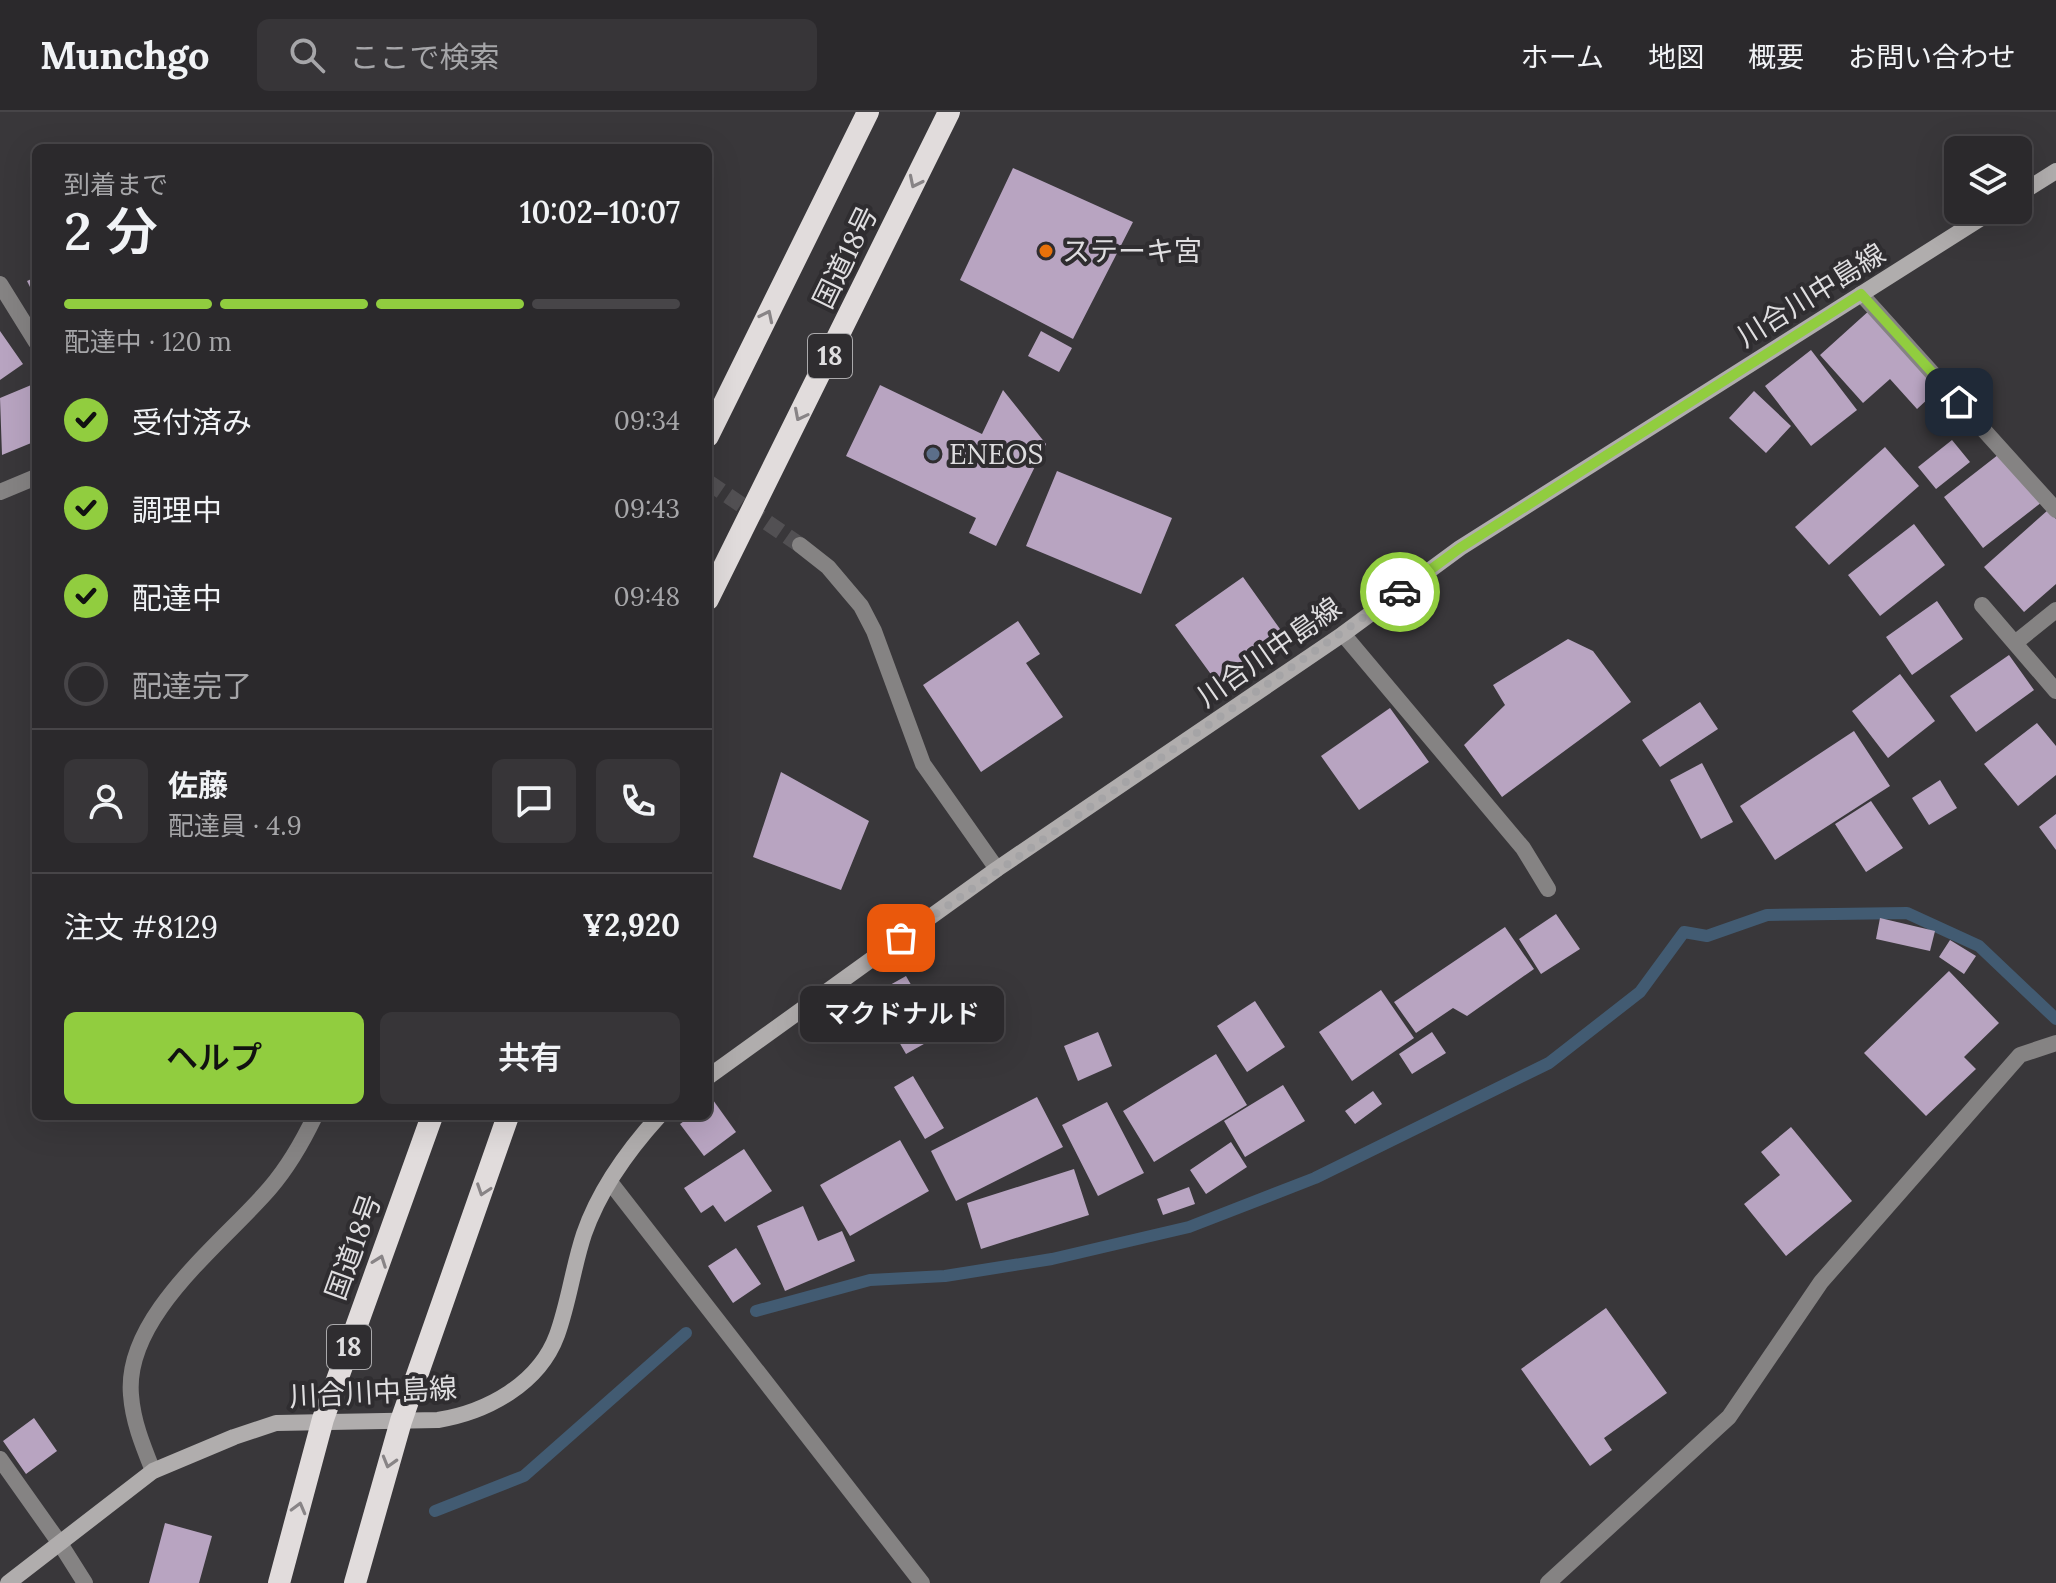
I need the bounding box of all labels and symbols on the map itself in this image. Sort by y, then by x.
one-way arrow [909,174,925,189]
street label: 国道18号 [805,200,885,314]
place label: ステーキ宮 [1062,233,1202,269]
street label: 川合川中島線 [1730,235,1892,355]
marker: ステーキ宮 [1037,242,1055,260]
one-way arrow [758,309,773,324]
road number: 18 [808,334,852,378]
pin [1925,368,1993,436]
one-way arrow [794,407,810,422]
place label: ENEOS [949,436,1043,472]
marker: ENEOS [924,445,942,463]
courier [1360,552,1440,632]
street label: 川合川中島線 [1190,589,1348,715]
pin [867,904,935,972]
callout: マクドナルド [799,986,1003,1042]
one-way arrow [476,1182,492,1196]
street label: 国道18号 [317,1189,389,1305]
one-way arrow [370,1255,387,1269]
road number: 18 [327,1325,371,1369]
street label: 川合川中島線 [288,1370,458,1414]
one-way arrow [382,1455,399,1468]
one-way arrow [290,1501,306,1515]

